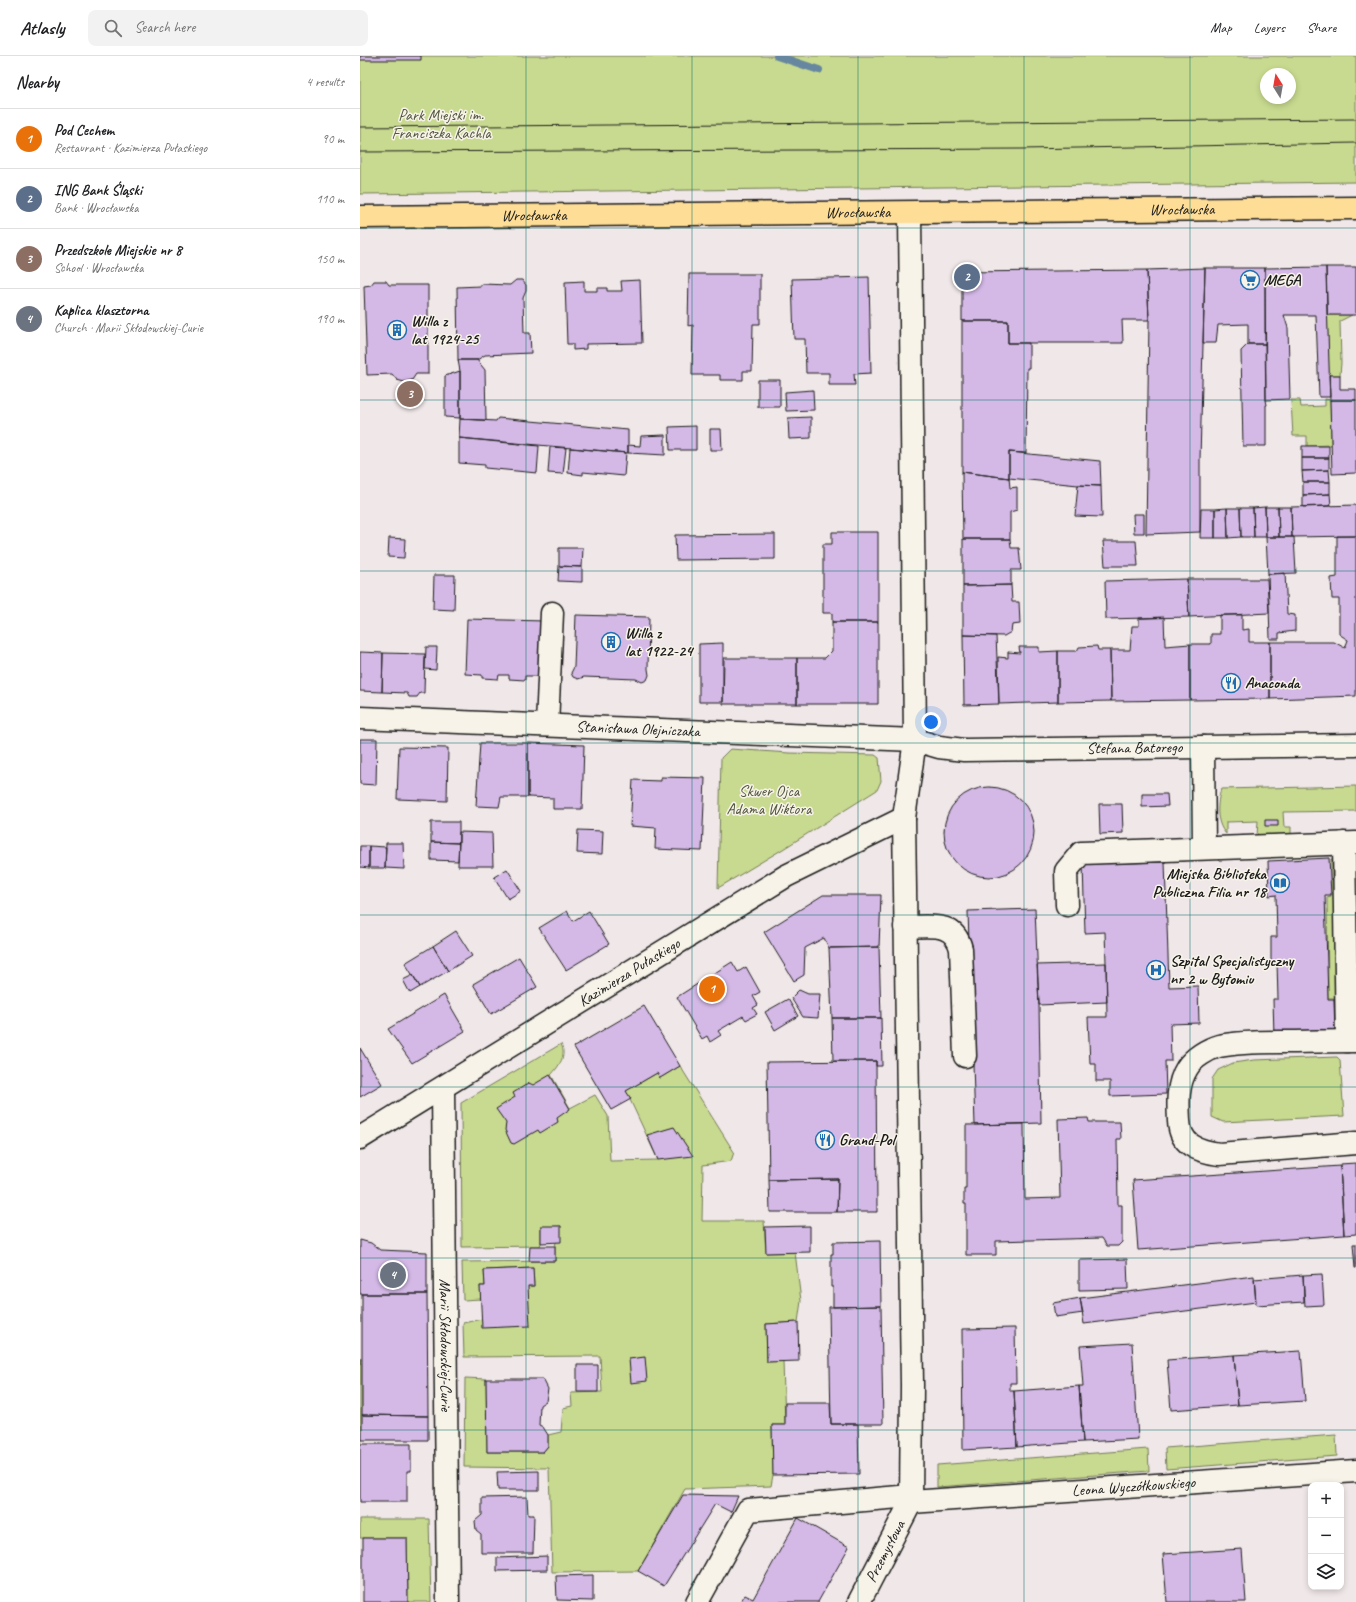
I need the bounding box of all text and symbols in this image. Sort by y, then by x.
search box [88,10,368,46]
text: Atlasly [20,16,64,40]
icon: search [102,17,124,39]
text: Search here [134,18,195,37]
text: Map [1210,19,1232,36]
text: Layers [1254,19,1285,36]
text: Share [1307,19,1336,36]
north arrow [1260,68,1296,104]
text: Nearby [16,72,59,93]
text: 4 results [306,74,344,90]
park label: Park Miejski im. Franciszka Kachla [391,105,492,143]
text: Pod Cechem [54,121,114,140]
text: 1 [26,131,32,147]
text: 90 m [322,131,344,147]
text: Restaurant · Kazimierza Pułaskiego [54,140,207,156]
text: ING Bank Śląski [54,181,142,200]
text: 2 [26,191,32,207]
text: 110 m [316,191,344,207]
street label: Wrocławska [1149,199,1216,220]
text: Bank · Wrocławska [54,200,139,216]
street label: Wrocławska [825,202,892,223]
street label: Wrocławska [501,205,568,226]
text: Przedszkole Miejskie nr 8 [54,241,182,260]
text: 3 [26,251,32,267]
text: 150 m [316,251,344,267]
text: School · Wrocławska [54,260,143,276]
pin: 2 [954,262,980,292]
supermarket icon: MEGA [1239,269,1261,291]
place label: MEGA [1264,270,1301,290]
text: Kaplica klasztorna [54,301,149,320]
text: 4 [26,311,32,327]
text: 190 m [316,311,344,327]
place label: Willa z lat 1924-25 [411,311,480,349]
building icon: Willa z lat 1924-25 [386,319,408,341]
text: Church · Marii Skłodowskiej-Curie [54,320,203,336]
pin: 3 [397,379,423,409]
place label: Willa z lat 1922-24 [625,623,694,661]
building icon: Willa z lat 1922-24 [600,631,622,653]
restaurant icon: Anaconda [1220,672,1242,694]
place label: Anaconda [1245,673,1301,693]
your location [921,712,941,732]
street label: Stanisława Olejniczaka [575,717,702,742]
street label: Stefana Batorego [1086,737,1184,758]
park label: Skwer Ojca Adama Wiktora [727,781,813,819]
place label: Miejska Biblioteka Publiczna Filia nr 18 [1152,864,1268,902]
library icon: Miejska Biblioteka Publiczna Filia nr 18 [1269,872,1291,894]
street label: Kazimierza Pułaskiego [575,933,685,1011]
place label: Szpital Specjalistyczny nr 2 w Bytomiu [1170,951,1295,989]
hospital icon: Szpital Specjalistyczny nr 2 w Bytomiu [1145,959,1167,981]
pin: 1 [699,974,725,1004]
restaurant icon: Grand-Pol [814,1129,836,1151]
place label: Grand-Pol [839,1130,898,1150]
pin: 4 [380,1260,406,1290]
street label: Marii Skłodowskiej-Curie [435,1279,456,1413]
street label: Leona Wyczółkowskiego [1071,1472,1197,1501]
map controls [1308,1482,1344,1590]
button: + [1308,1482,1344,1518]
street label: Przemysłowa [861,1516,910,1586]
button: − [1308,1518,1344,1554]
button: layers [1308,1554,1344,1590]

